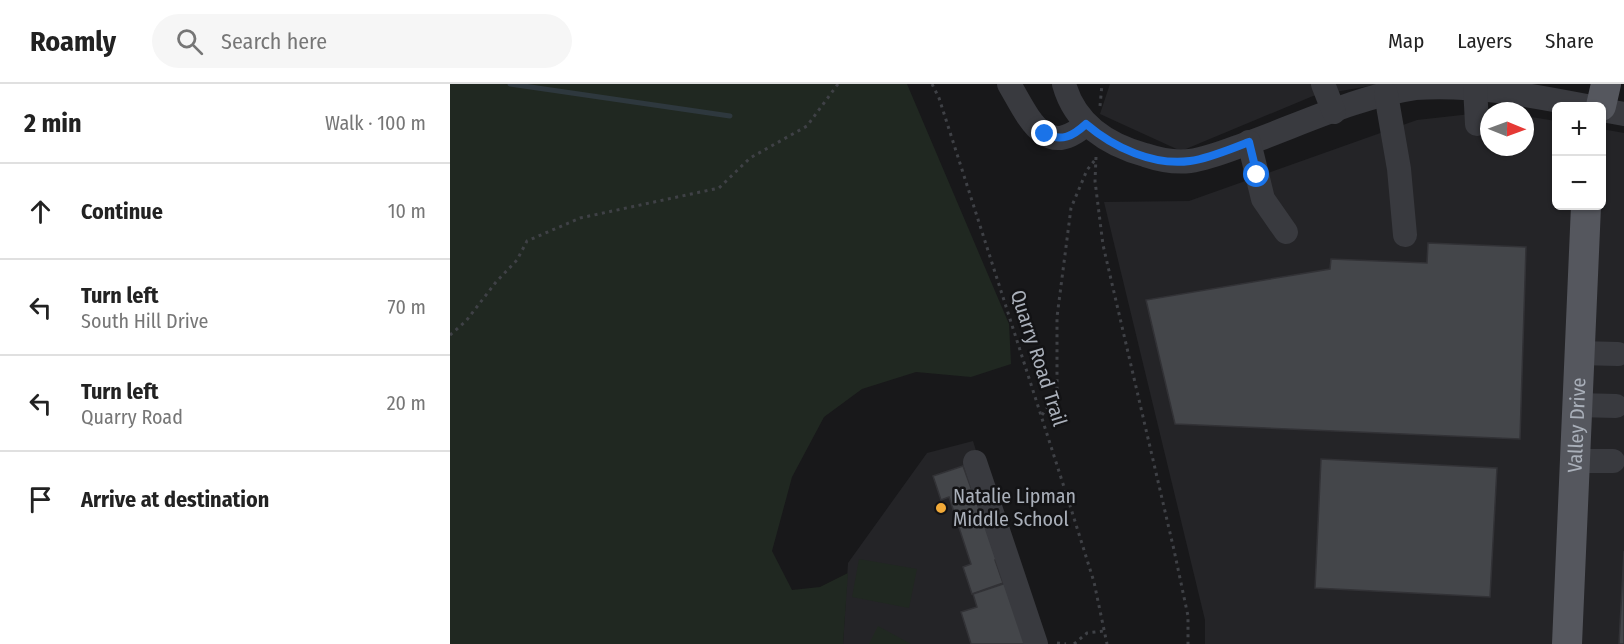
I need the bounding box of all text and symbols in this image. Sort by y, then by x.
search box [152,14,572,68]
text: Roamly [30,25,116,58]
icon: search [173,25,206,58]
text: Search here [221,28,327,55]
text: Map [1388,28,1424,54]
text: Layers [1457,28,1512,54]
text: Share [1545,28,1594,54]
north arrow [1480,102,1534,156]
map controls [1552,102,1606,210]
button: + [1552,102,1606,156]
text: 2 min [24,108,82,139]
text: Walk · 100 m [325,111,426,135]
route end [1031,120,1057,146]
button: − [1552,156,1606,210]
route start [1243,161,1269,187]
icon: ahead [24,195,57,228]
text: Continue [81,198,163,225]
text: 10 m [388,199,426,223]
text: Turn left [81,282,159,309]
street label: Quarry Road Trail [1006,287,1072,429]
icon: left [24,291,57,324]
text: 70 m [388,295,426,319]
text: South Hill Drive [81,309,208,333]
street label: Valley Drive [1562,377,1591,473]
text: Turn left [81,378,159,405]
icon: left [24,387,57,420]
text: 20 m [387,391,426,415]
text: Quarry Road [81,405,183,429]
icon: arrive [24,483,57,516]
place label: Natalie Lipman Middle School [953,484,1076,531]
text: Arrive at destination [81,486,269,513]
marker: Natalie Lipman Middle School [934,501,948,515]

